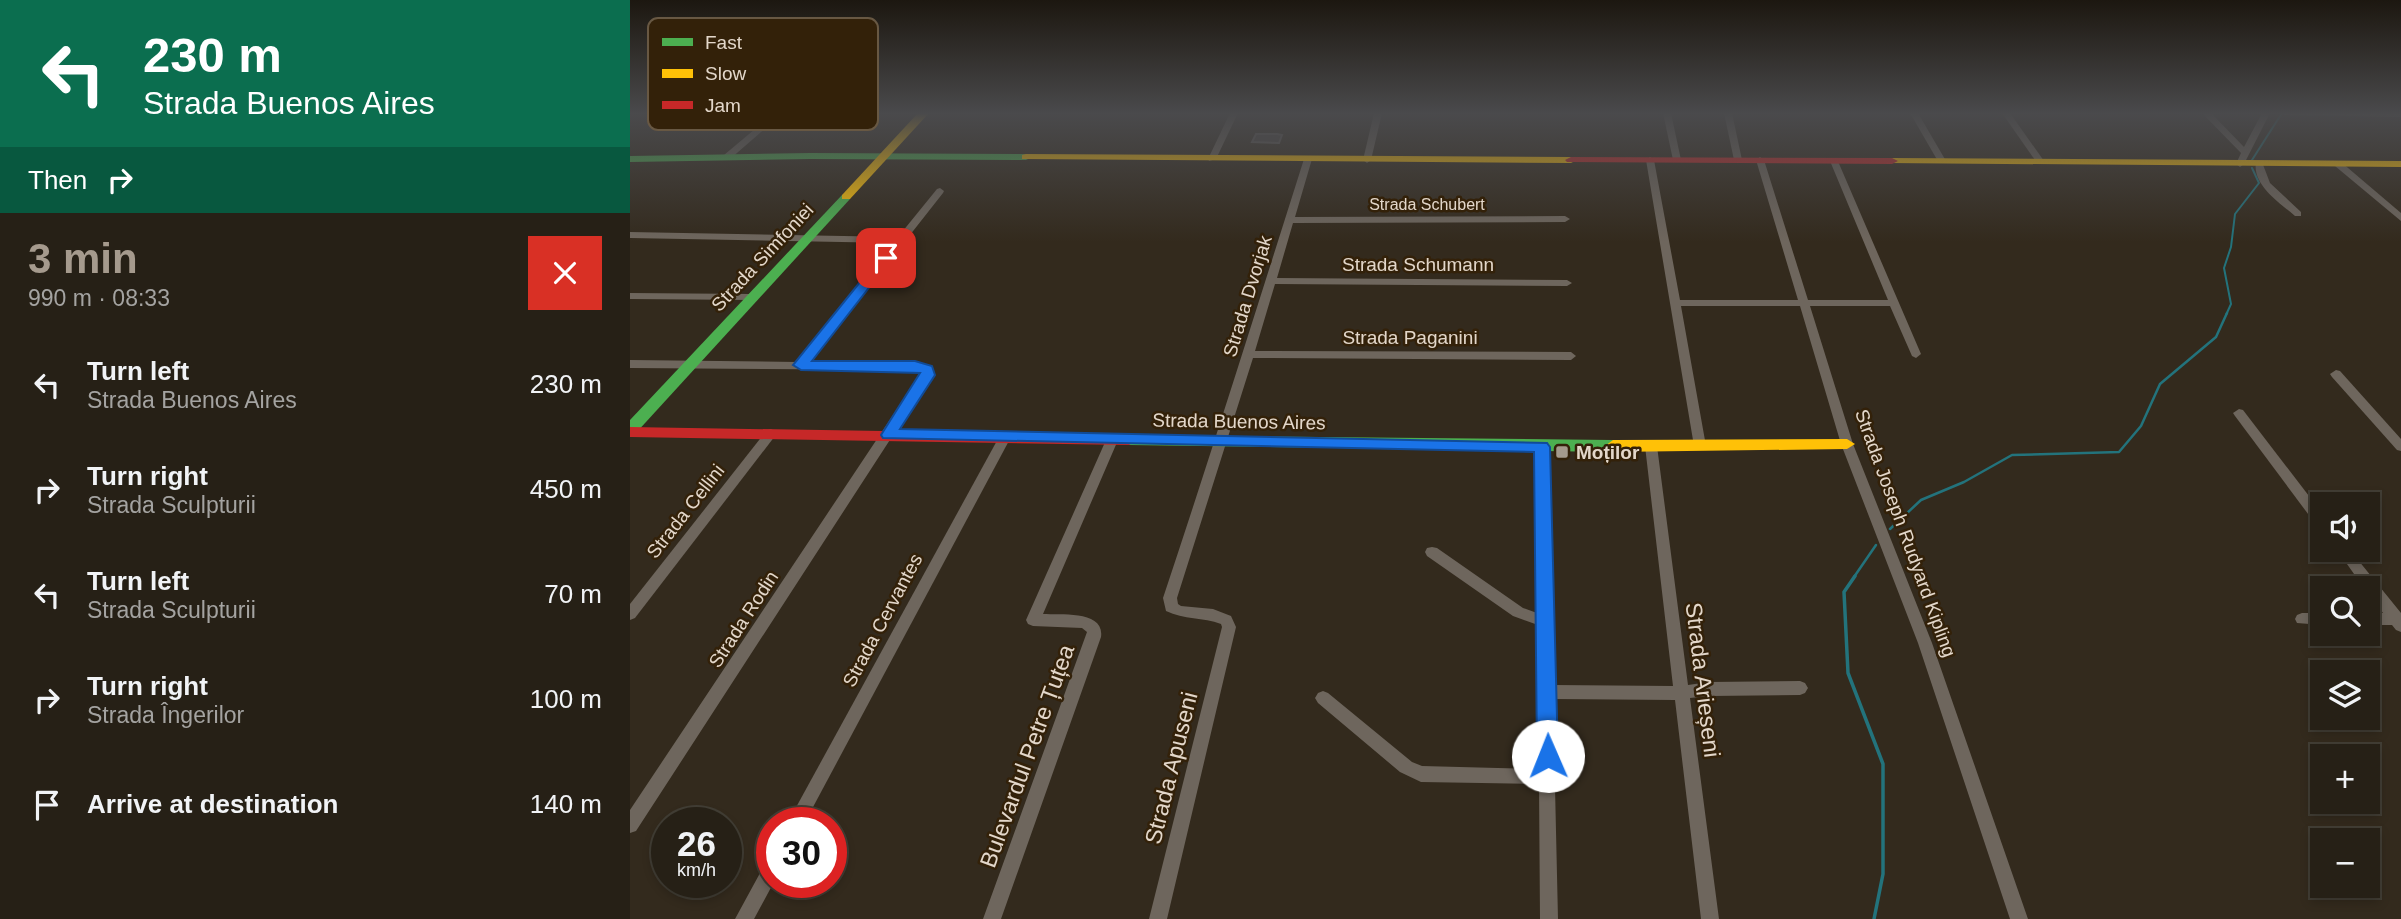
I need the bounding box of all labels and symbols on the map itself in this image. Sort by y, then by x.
legend [648,18,878,130]
text: Fast [705,32,743,53]
text: Slow [705,63,746,84]
text: Jam [705,95,741,116]
street label: Strada Schubert [1369,196,1485,213]
street label: Strada Simfoniei [707,199,818,315]
pin [856,228,916,288]
street label: Strada Dvorjak [1219,233,1276,359]
street label: Strada Schumann [1342,254,1494,275]
street label: Strada Paganini [1342,327,1478,348]
street label: Strada Joseph Rudyard Kipling [1851,407,1960,660]
street label: Strada Buenos Aires [1152,409,1326,434]
place label: Moților [1576,442,1640,463]
marker: Moților [1554,444,1570,460]
street label: Strada Cellini [642,460,728,562]
street label: Strada Cervantes [838,550,926,690]
street label: Strada Rodin [704,567,782,671]
street label: Strada Arieșeni [1681,601,1725,759]
street label: Bulevardul Petre Țuțea [975,641,1080,871]
street label: Strada Apuseni [1140,689,1202,847]
position arrow [1511,719,1585,793]
speed limit sign: 30 [756,807,847,898]

